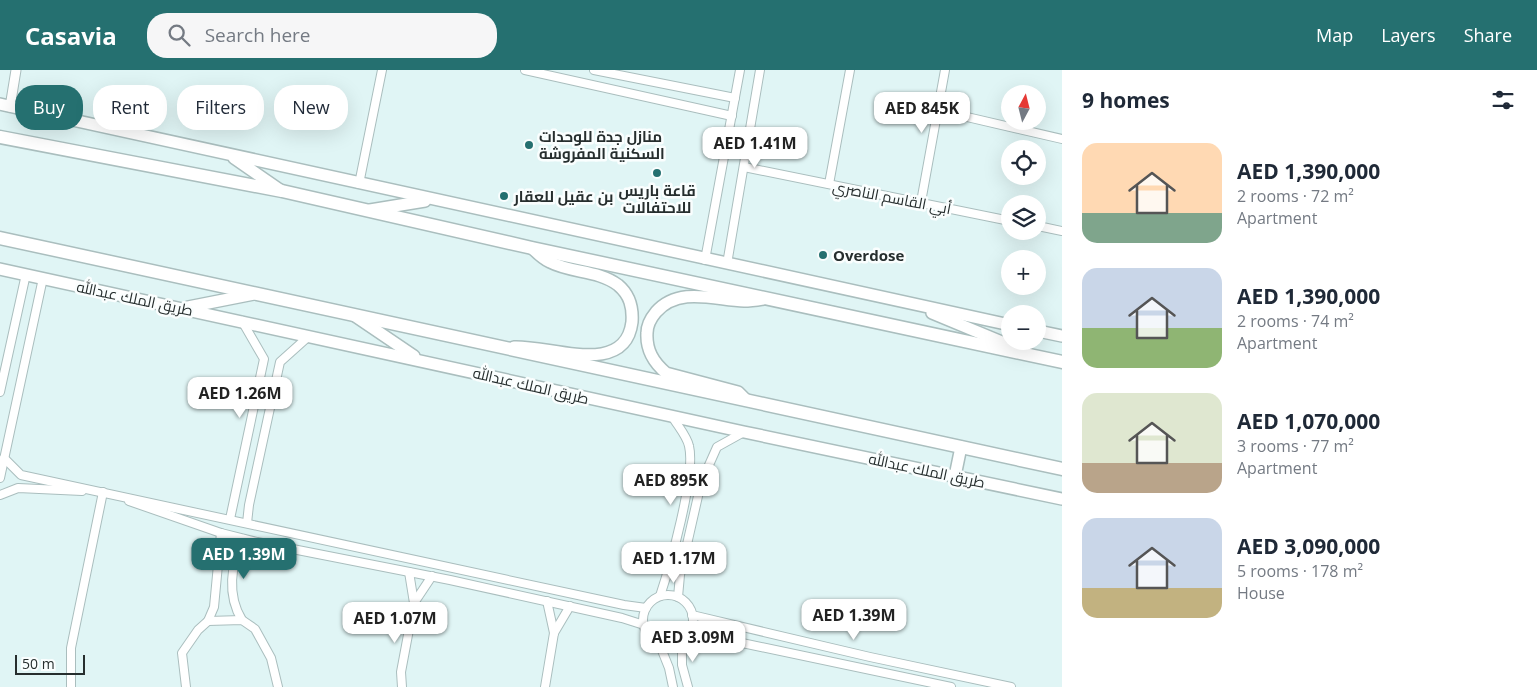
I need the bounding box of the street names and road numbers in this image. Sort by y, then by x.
street label: أبي القاسم الناصري [830,176,953,221]
street label: طريق الملك عبدالله [75,276,195,321]
street label: طريق الملك عبدالله [471,362,591,409]
street label: طريق الملك عبدالله [867,448,987,493]

